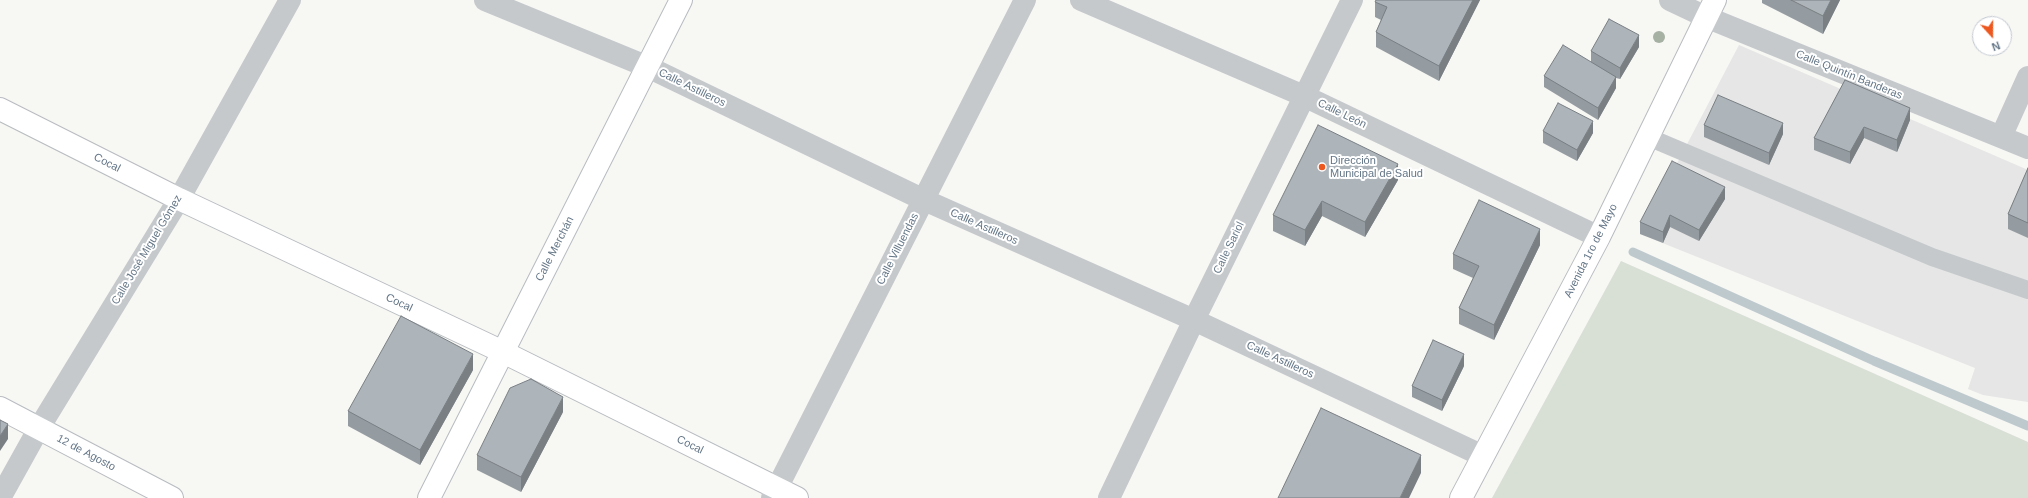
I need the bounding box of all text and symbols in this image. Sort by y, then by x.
north arrow [1972,16,2012,56]
text: N [1990,39,2002,53]
street label: Calle Quintín Banderas [1794,48,1904,102]
street label: Calle Astilleros [656,66,728,110]
street label: Calle León [1315,97,1369,131]
street label: Cocal [91,151,123,175]
place label: Dirección Municipal de Salud [1330,154,1423,180]
marker: Dirección Municipal de Salud [1317,162,1327,172]
street label: Calle José Miguel Gómez [109,193,185,307]
street label: Avenida 1ro de Mayo [1562,202,1620,300]
street label: Calle Astilleros [948,206,1020,248]
street label: Calle Villuendas [874,211,922,287]
street label: Calle Merchán [533,214,577,284]
street label: Calle Sariol [1211,220,1247,276]
street label: Cocal [383,291,415,315]
street label: Calle Astilleros [1244,339,1316,381]
street label: 12 de Agosto [54,432,118,474]
street label: Cocal [674,433,706,457]

